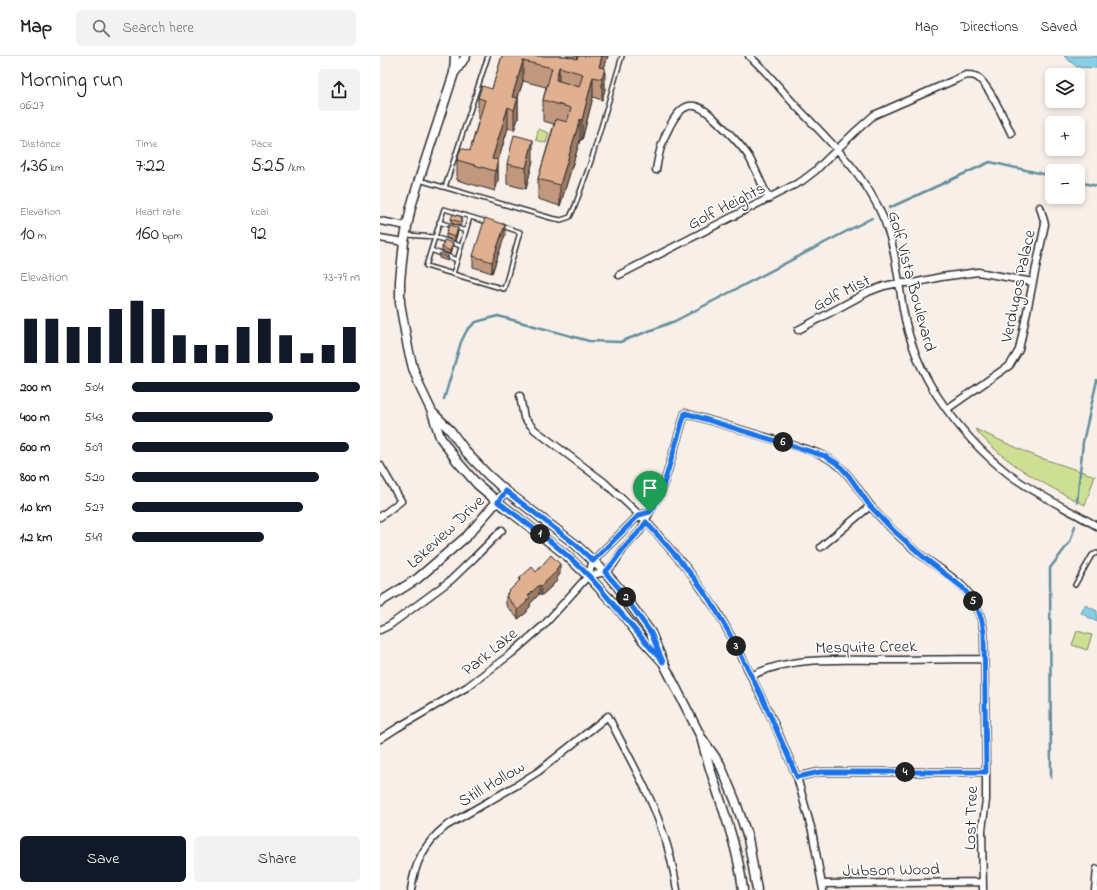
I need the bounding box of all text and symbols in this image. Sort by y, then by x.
search box [76,10,356,46]
text: Map [20,14,52,41]
icon: search [90,17,112,39]
text: Search here [122,17,194,39]
text: Map [915,17,938,38]
text: Directions [960,17,1018,38]
text: Saved [1040,17,1077,38]
text: Morning run [20,65,123,97]
map controls [1045,68,1085,204]
button: layers [1045,68,1085,108]
button: share [318,69,360,111]
text: 06:27 [20,96,44,115]
button: + [1045,116,1085,156]
text: Distance [20,136,61,152]
text: Time [135,136,157,152]
text: Pace [251,136,272,152]
text: 1.36 [20,152,48,181]
text: 7:22 [135,152,165,181]
text: 5:25 [251,152,285,181]
text: km [48,160,64,176]
text: /km [285,160,305,176]
button: − [1045,164,1085,204]
street label: Golf Heights [684,176,771,238]
text: Elevation [20,204,60,220]
text: Heart rate [135,204,180,220]
text: kcal [251,204,268,220]
street label: Golf Vista Boulevard [881,208,942,355]
text: 10 [20,220,35,249]
text: 160 [135,220,159,249]
text: 92 [251,220,267,249]
street label: Verdugos Palace [994,227,1045,346]
text: m [35,228,46,244]
text: bpm [159,228,182,244]
text: Elevation [20,268,68,287]
text: 73–79 m [323,268,360,287]
street label: Golf Mist [809,268,875,318]
text: 200 m [20,378,51,397]
text: 5:04 [84,378,104,397]
text: 400 m [20,408,50,427]
text: 5:43 [84,408,103,427]
pin: 6 [773,432,793,452]
text: 6 [781,434,785,450]
text: 600 m [20,438,50,457]
text: 5:09 [84,438,102,457]
text: 800 m [20,468,49,487]
text: 5:20 [84,468,105,487]
pin [633,471,667,512]
icon: arrive [639,477,661,499]
street label: Lakeview Drive [401,489,491,575]
text: 1.0 km [20,498,51,517]
text: 5:27 [84,498,104,517]
pin: 1 [530,524,550,544]
text: 1 [538,526,542,542]
text: 1.2 km [20,528,52,547]
text: 5:49 [84,528,102,547]
pin: 2 [616,587,636,607]
text: 2 [623,589,629,605]
pin: 5 [963,591,983,611]
text: 5 [970,593,976,609]
street label: Park Lake [457,622,524,682]
street label: Mesquite Creek [815,634,917,661]
pin: 3 [726,636,746,656]
text: 3 [734,638,738,654]
street label: Still Hollow [454,755,530,814]
pin: 4 [895,762,915,782]
text: 4 [903,764,907,780]
street label: Lost Tree [958,785,985,850]
button: Save [20,836,186,882]
button: Share [194,836,360,882]
street label: Jubson Wood [842,857,940,884]

